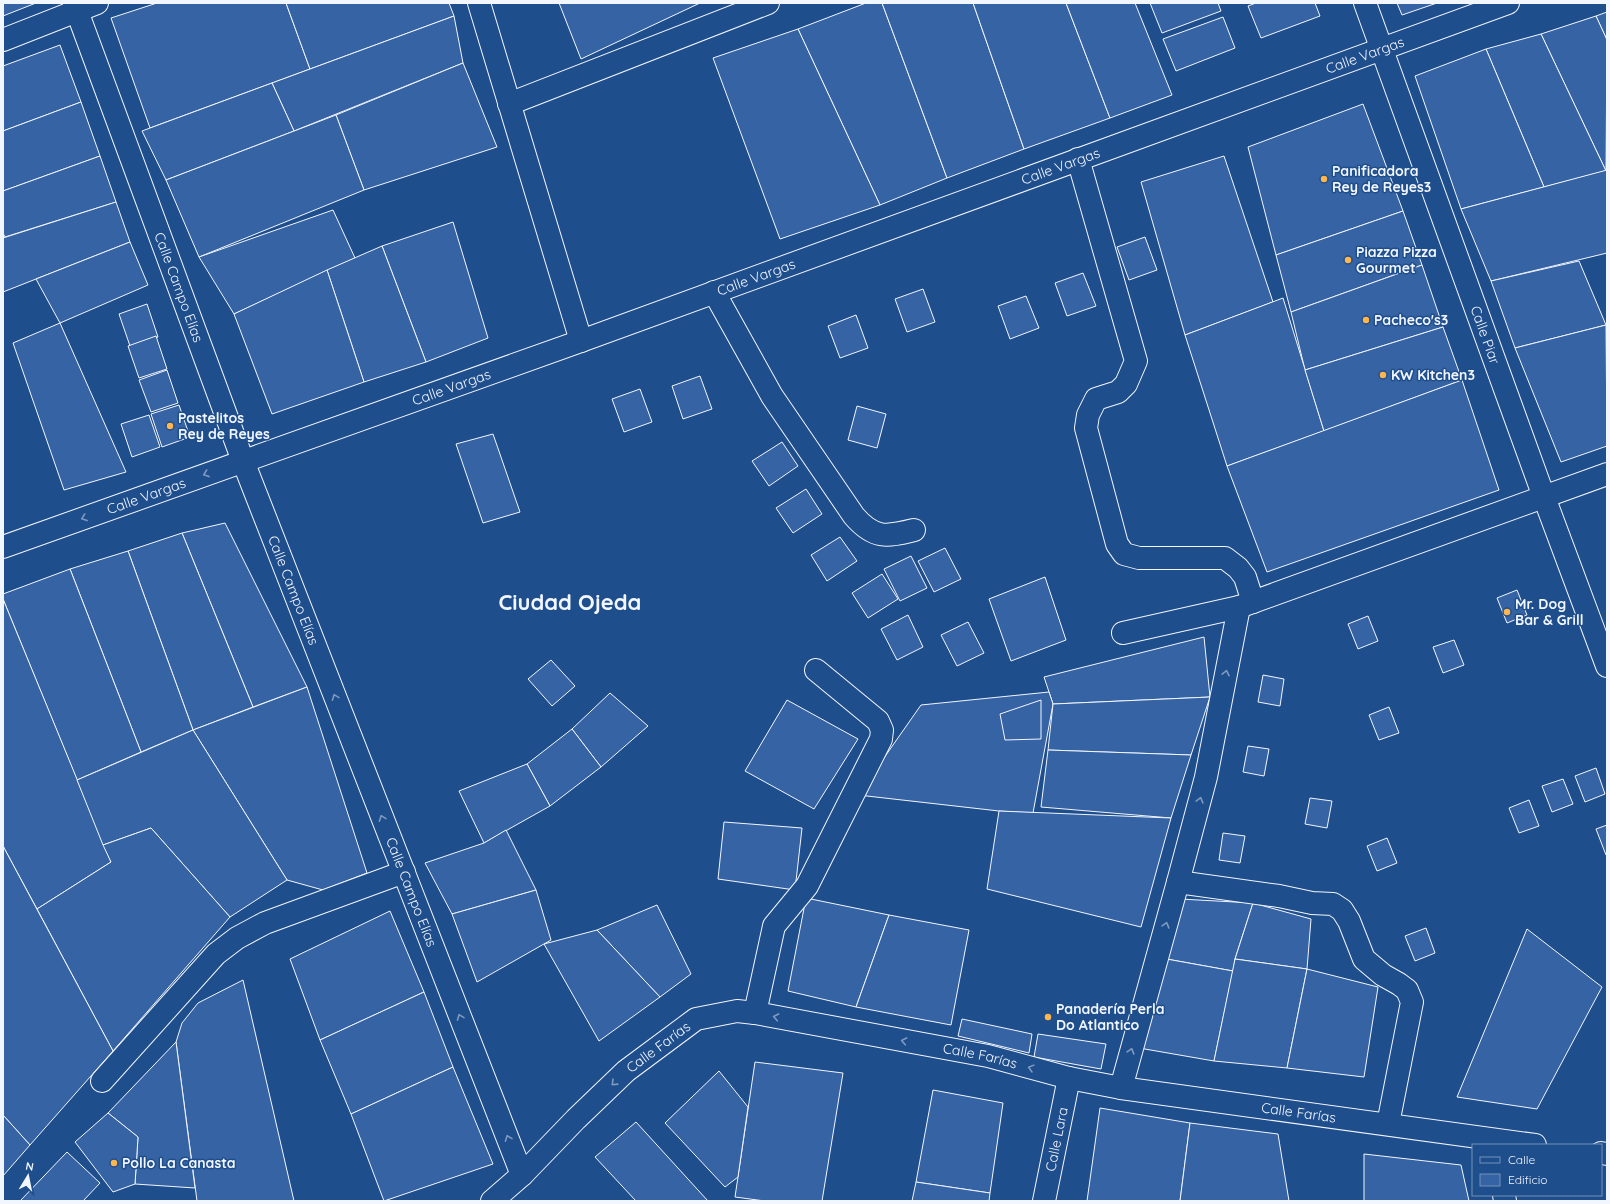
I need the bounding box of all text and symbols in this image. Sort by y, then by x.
street label: Calle Vargas [1323,33,1407,78]
street label: Calle Vargas [1019,144,1102,189]
place label: Panificadora Rey de Reyes3 [1332,162,1431,196]
marker: Panificadora Rey de Reyes3 [1319,174,1329,184]
street label: Calle Campo Elías [150,230,207,345]
place label: Piazza Pizza Gourmet [1356,243,1437,277]
street label: Calle Vargas [714,255,798,300]
marker: Piazza Pizza Gourmet [1343,255,1353,265]
street label: Calle Piar [1466,303,1504,367]
place label: Pacheco's3 [1374,311,1448,329]
marker: Pacheco's3 [1361,315,1371,325]
street label: Calle Vargas [410,365,493,409]
place label: KW Kitchen3 [1391,366,1475,384]
marker: KW Kitchen3 [1378,370,1388,380]
place label: Pastelitos Rey de Reyes [178,409,270,443]
marker: Pastelitos Rey de Reyes [165,421,175,431]
one-way arrow [203,469,210,478]
street label: Calle Vargas [104,474,188,518]
one-way arrow [81,513,88,521]
street label: Calle Campo Elías [264,533,323,648]
district label: Ciudad Ojeda [499,588,641,616]
place label: Mr. Dog Bar & Grill [1515,595,1584,629]
marker: Mr. Dog Bar & Grill [1502,607,1512,617]
one-way arrow [1222,669,1230,676]
one-way arrow [332,693,340,700]
one-way arrow [1195,797,1204,804]
one-way arrow [379,814,387,821]
street label: Calle Campo Elías [382,835,441,949]
one-way arrow [1161,922,1170,929]
place label: Panadería Perla Do Atlantico [1056,1000,1165,1034]
marker: Panadería Perla Do Atlantico [1043,1012,1053,1022]
one-way arrow [773,1013,780,1021]
one-way arrow [457,1014,465,1021]
street label: Calle Farías [623,1017,694,1077]
one-way arrow [901,1037,907,1045]
street label: Calle Farías [942,1039,1019,1073]
one-way arrow [1126,1047,1135,1054]
one-way arrow [1028,1064,1035,1072]
one-way arrow [611,1078,619,1086]
street label: Calle Farías [1260,1098,1337,1127]
street label: Calle Lara [1041,1105,1072,1173]
one-way arrow [504,1135,512,1142]
legend [1472,1144,1602,1196]
text: Calle [1508,1152,1536,1167]
place label: Pollo La Canasta [122,1154,236,1172]
north arrow [8,1156,48,1196]
marker: Pollo La Canasta [109,1158,119,1168]
text: N [25,1159,35,1174]
text: Edificio [1508,1172,1548,1187]

